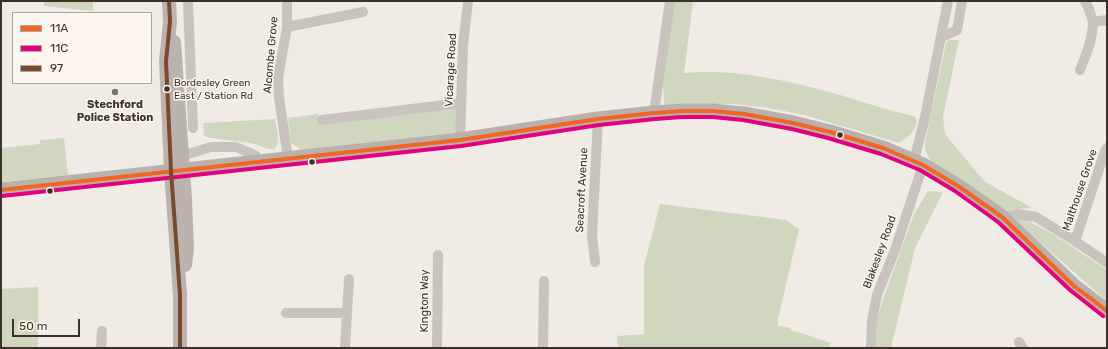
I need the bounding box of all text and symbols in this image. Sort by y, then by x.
legend [12,12,152,84]
street label: Alcombe Grove [261,16,281,94]
text: 11A [50,21,68,35]
street label: Vicarage Road [442,33,460,107]
text: 11C [50,41,68,55]
text: 97 [50,61,63,75]
place label: Bordesley Green East / Station Rd [174,77,253,100]
marker: Bordesley Green East / Station Rd [162,84,172,94]
marker: Stechford Police Station [110,87,120,97]
place label: Stechford Police Station [77,98,153,124]
unlabelled marker [835,130,845,140]
street label: Seacroft Avenue [573,147,591,233]
street label: Malthouse Grove [1060,147,1100,233]
unlabelled marker [307,157,317,167]
unlabelled marker [45,186,55,196]
street label: Blakesley Road [861,214,899,290]
street label: Kington Way [418,269,432,333]
scale bar [14,311,82,337]
text: 50 m [19,319,47,333]

